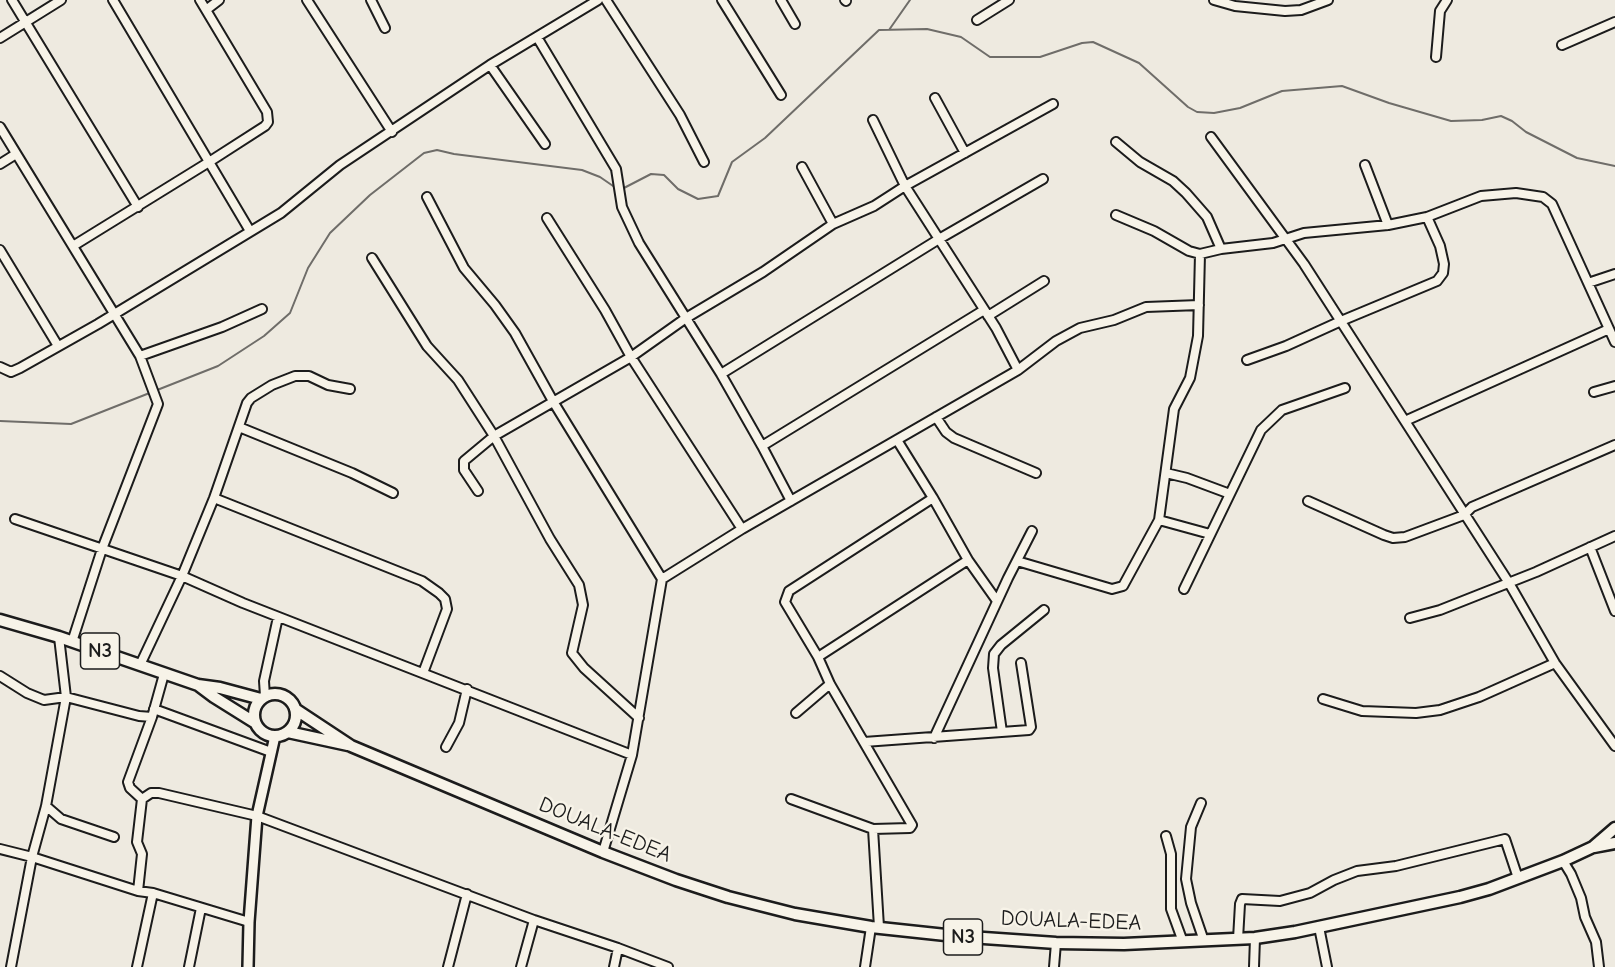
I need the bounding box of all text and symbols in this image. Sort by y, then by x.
road number: N3 [80,633,120,669]
street label: DOUALA-EDEA [535,791,675,869]
street label: DOUALA-EDEA [1000,905,1142,937]
road number: N3 [944,919,982,955]

